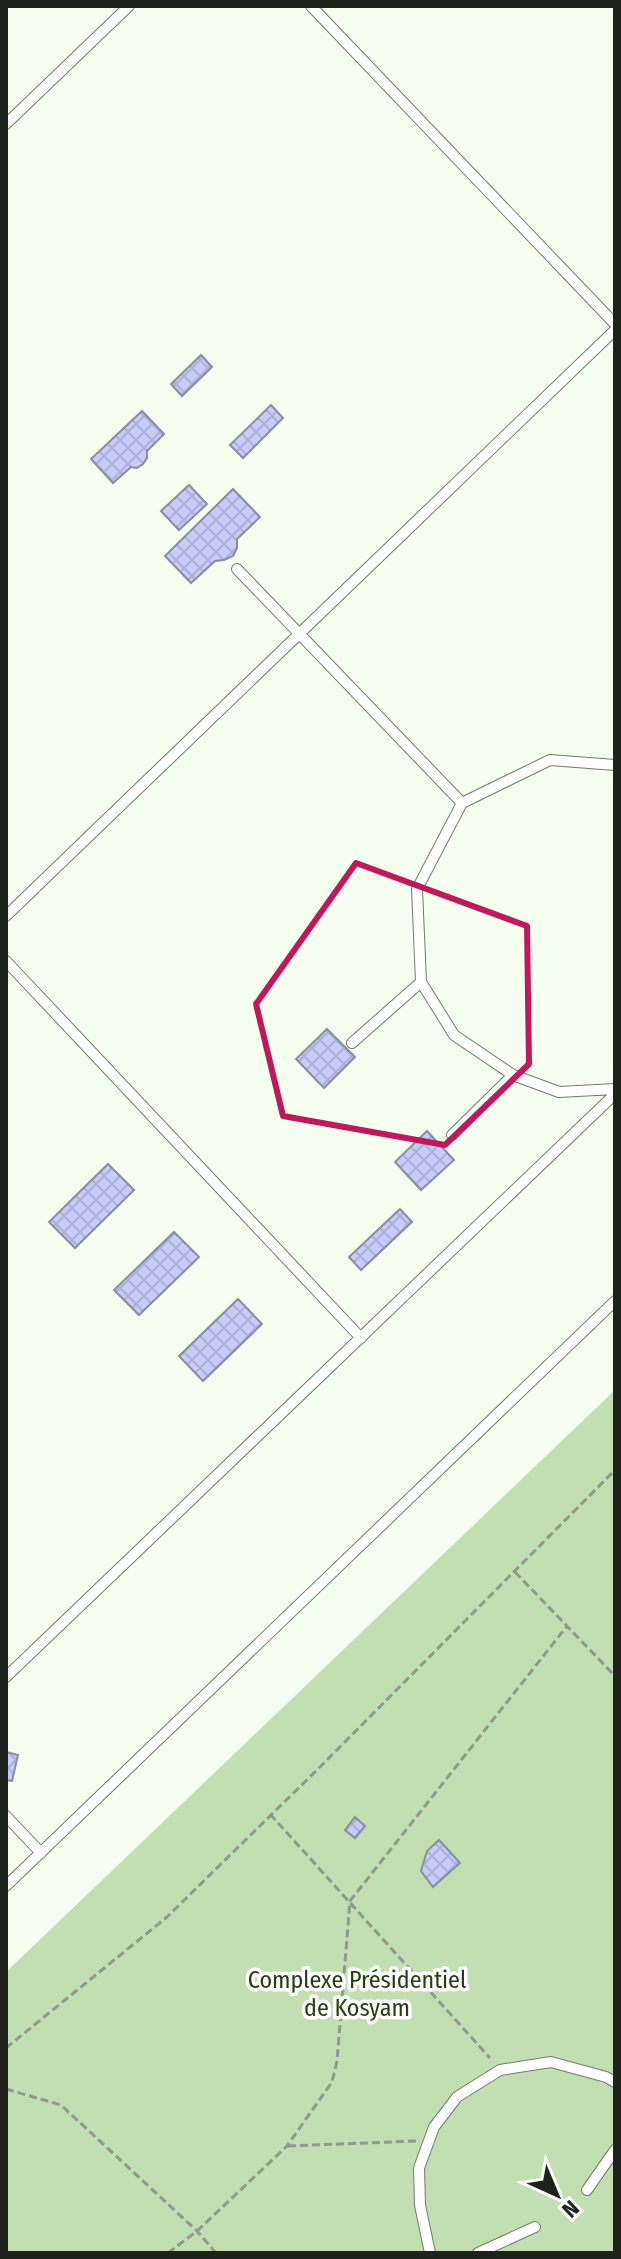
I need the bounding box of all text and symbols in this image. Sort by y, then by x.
park label: Complexe Présidentiel de Kosyam [248,1966,466,2022]
north arrow [517,2155,597,2235]
text: N [556,2195,585,2223]

